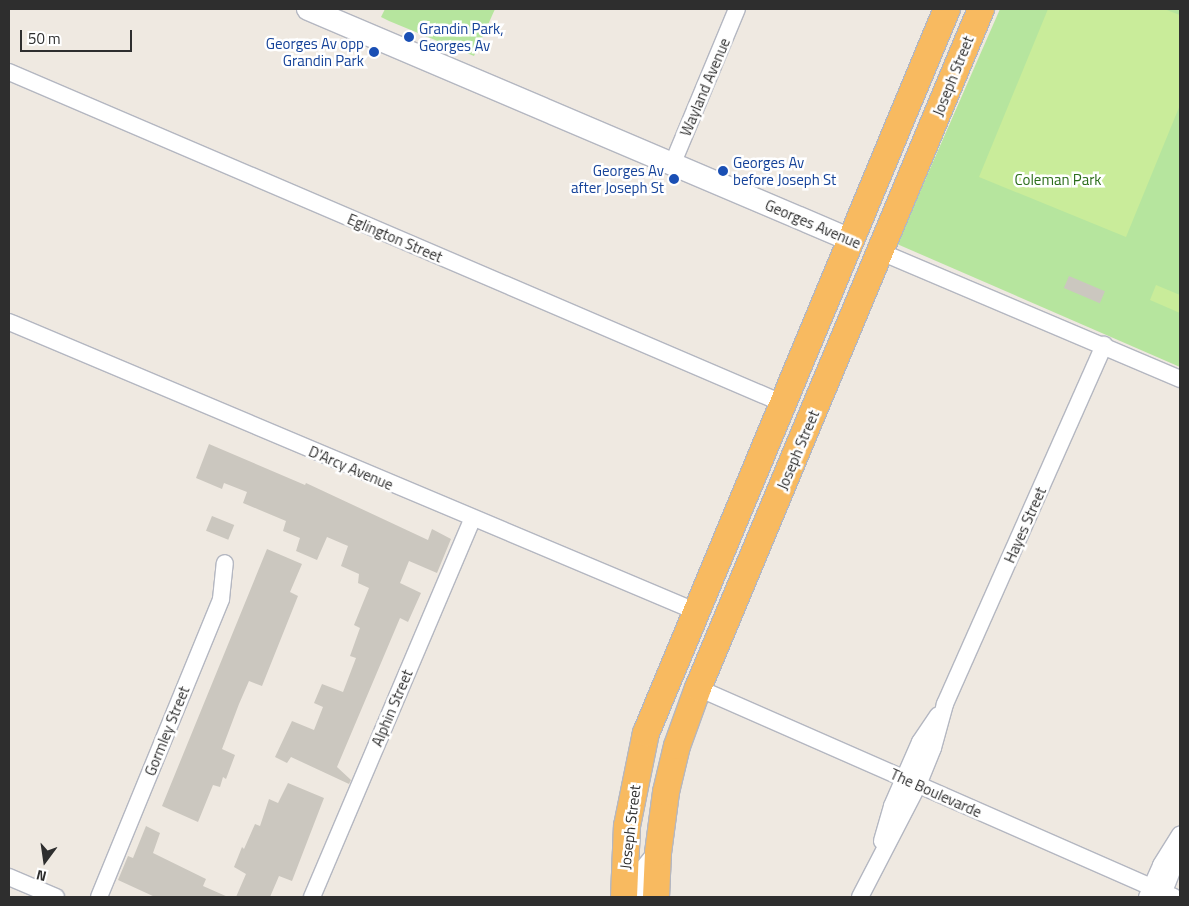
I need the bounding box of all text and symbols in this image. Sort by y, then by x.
place label: Grandin Park, Georges Av [419,19,504,54]
scale bar [22,20,135,52]
text: 50 m [28,27,61,50]
marker: Grandin Park, Georges Av [403,31,415,43]
street label: Joseph Street [929,33,977,119]
place label: Georges Av opp Grandin Park [266,34,364,69]
street label: Wayland Avenue [676,35,734,139]
marker: Georges Av opp Grandin Park [368,46,380,58]
place label: Georges Av before Joseph St [733,153,836,188]
place label: Georges Av after Joseph St [571,161,664,196]
marker: Georges Av before Joseph St [717,165,729,177]
park label: Coleman Park [1014,171,1102,189]
marker: Georges Av after Joseph St [668,173,680,185]
street label: Georges Avenue [762,196,864,252]
street label: Eglington Street [345,210,445,266]
street label: Joseph Street [773,408,823,492]
street label: D'Arcy Avenue [306,442,396,494]
street label: Hayes Street [1000,484,1050,566]
street label: Alphin Street [368,667,416,749]
street label: Gormley Street [141,684,193,778]
street label: The Boulevarde [888,765,984,821]
street label: Joseph Street [616,784,644,870]
north arrow [20,836,70,886]
text: N [34,865,49,887]

